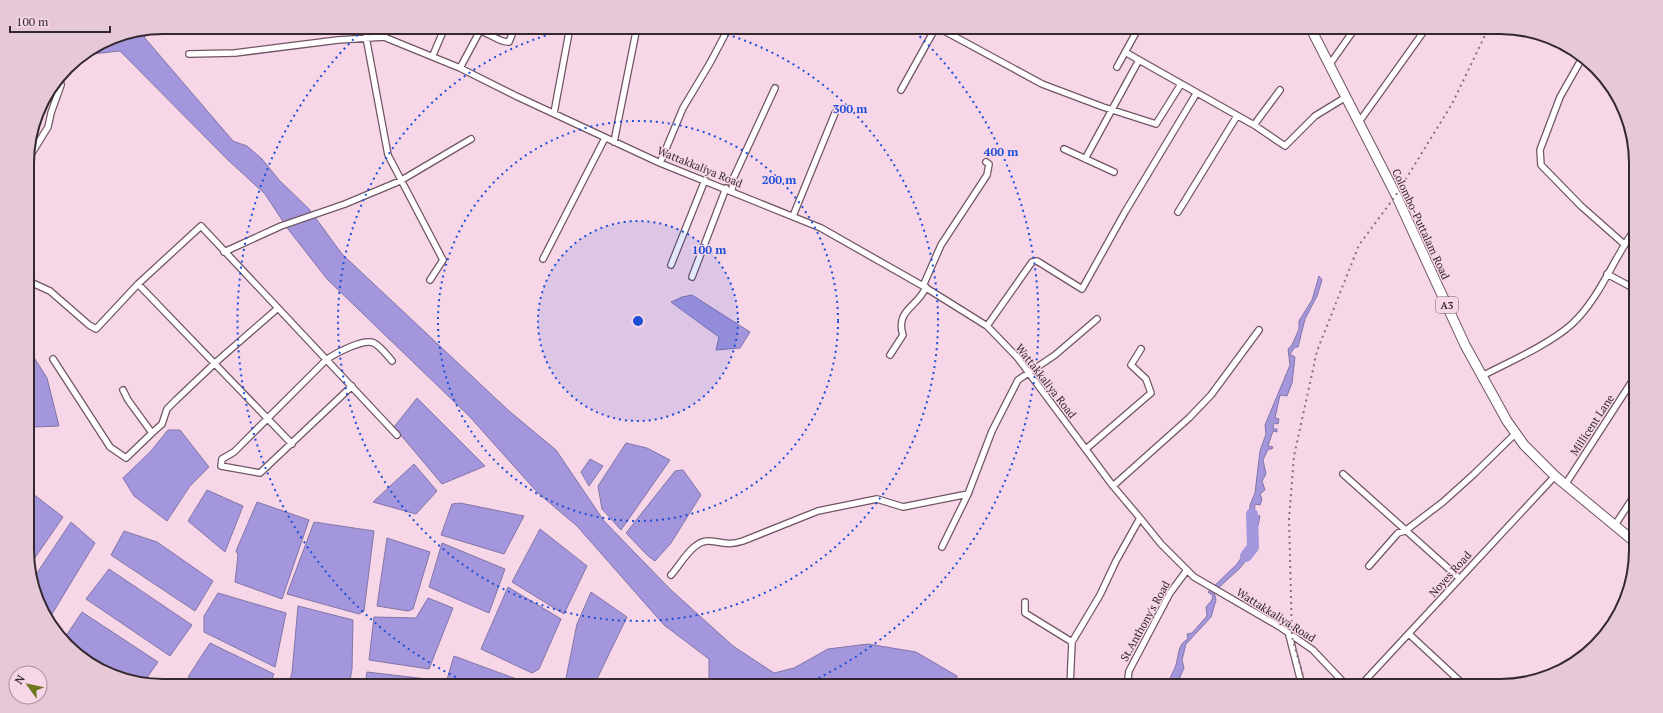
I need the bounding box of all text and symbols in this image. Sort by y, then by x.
scale bar [10,8,110,34]
text: 100 m [16,14,49,29]
text: 300 m [833,101,867,116]
street label: Wattakkaliya Road [655,144,745,190]
text: 400 m [984,144,1018,159]
street label: Colombo-Puttalam Road [1389,166,1453,282]
text: 200 m [762,172,796,187]
text: 100 m [692,242,726,257]
road number: A3 [1436,297,1458,313]
centre of rings [631,314,645,328]
street label: Wattakkaliya Road [1013,341,1079,421]
street label: Millicent Lane [1567,391,1617,458]
street label: Noyes Road [1426,548,1474,600]
street label: St.Anthony's Road [1117,578,1173,664]
street label: Wattakkaliya Road [1234,585,1318,645]
north arrow [8,665,48,705]
text: N [11,672,28,687]

